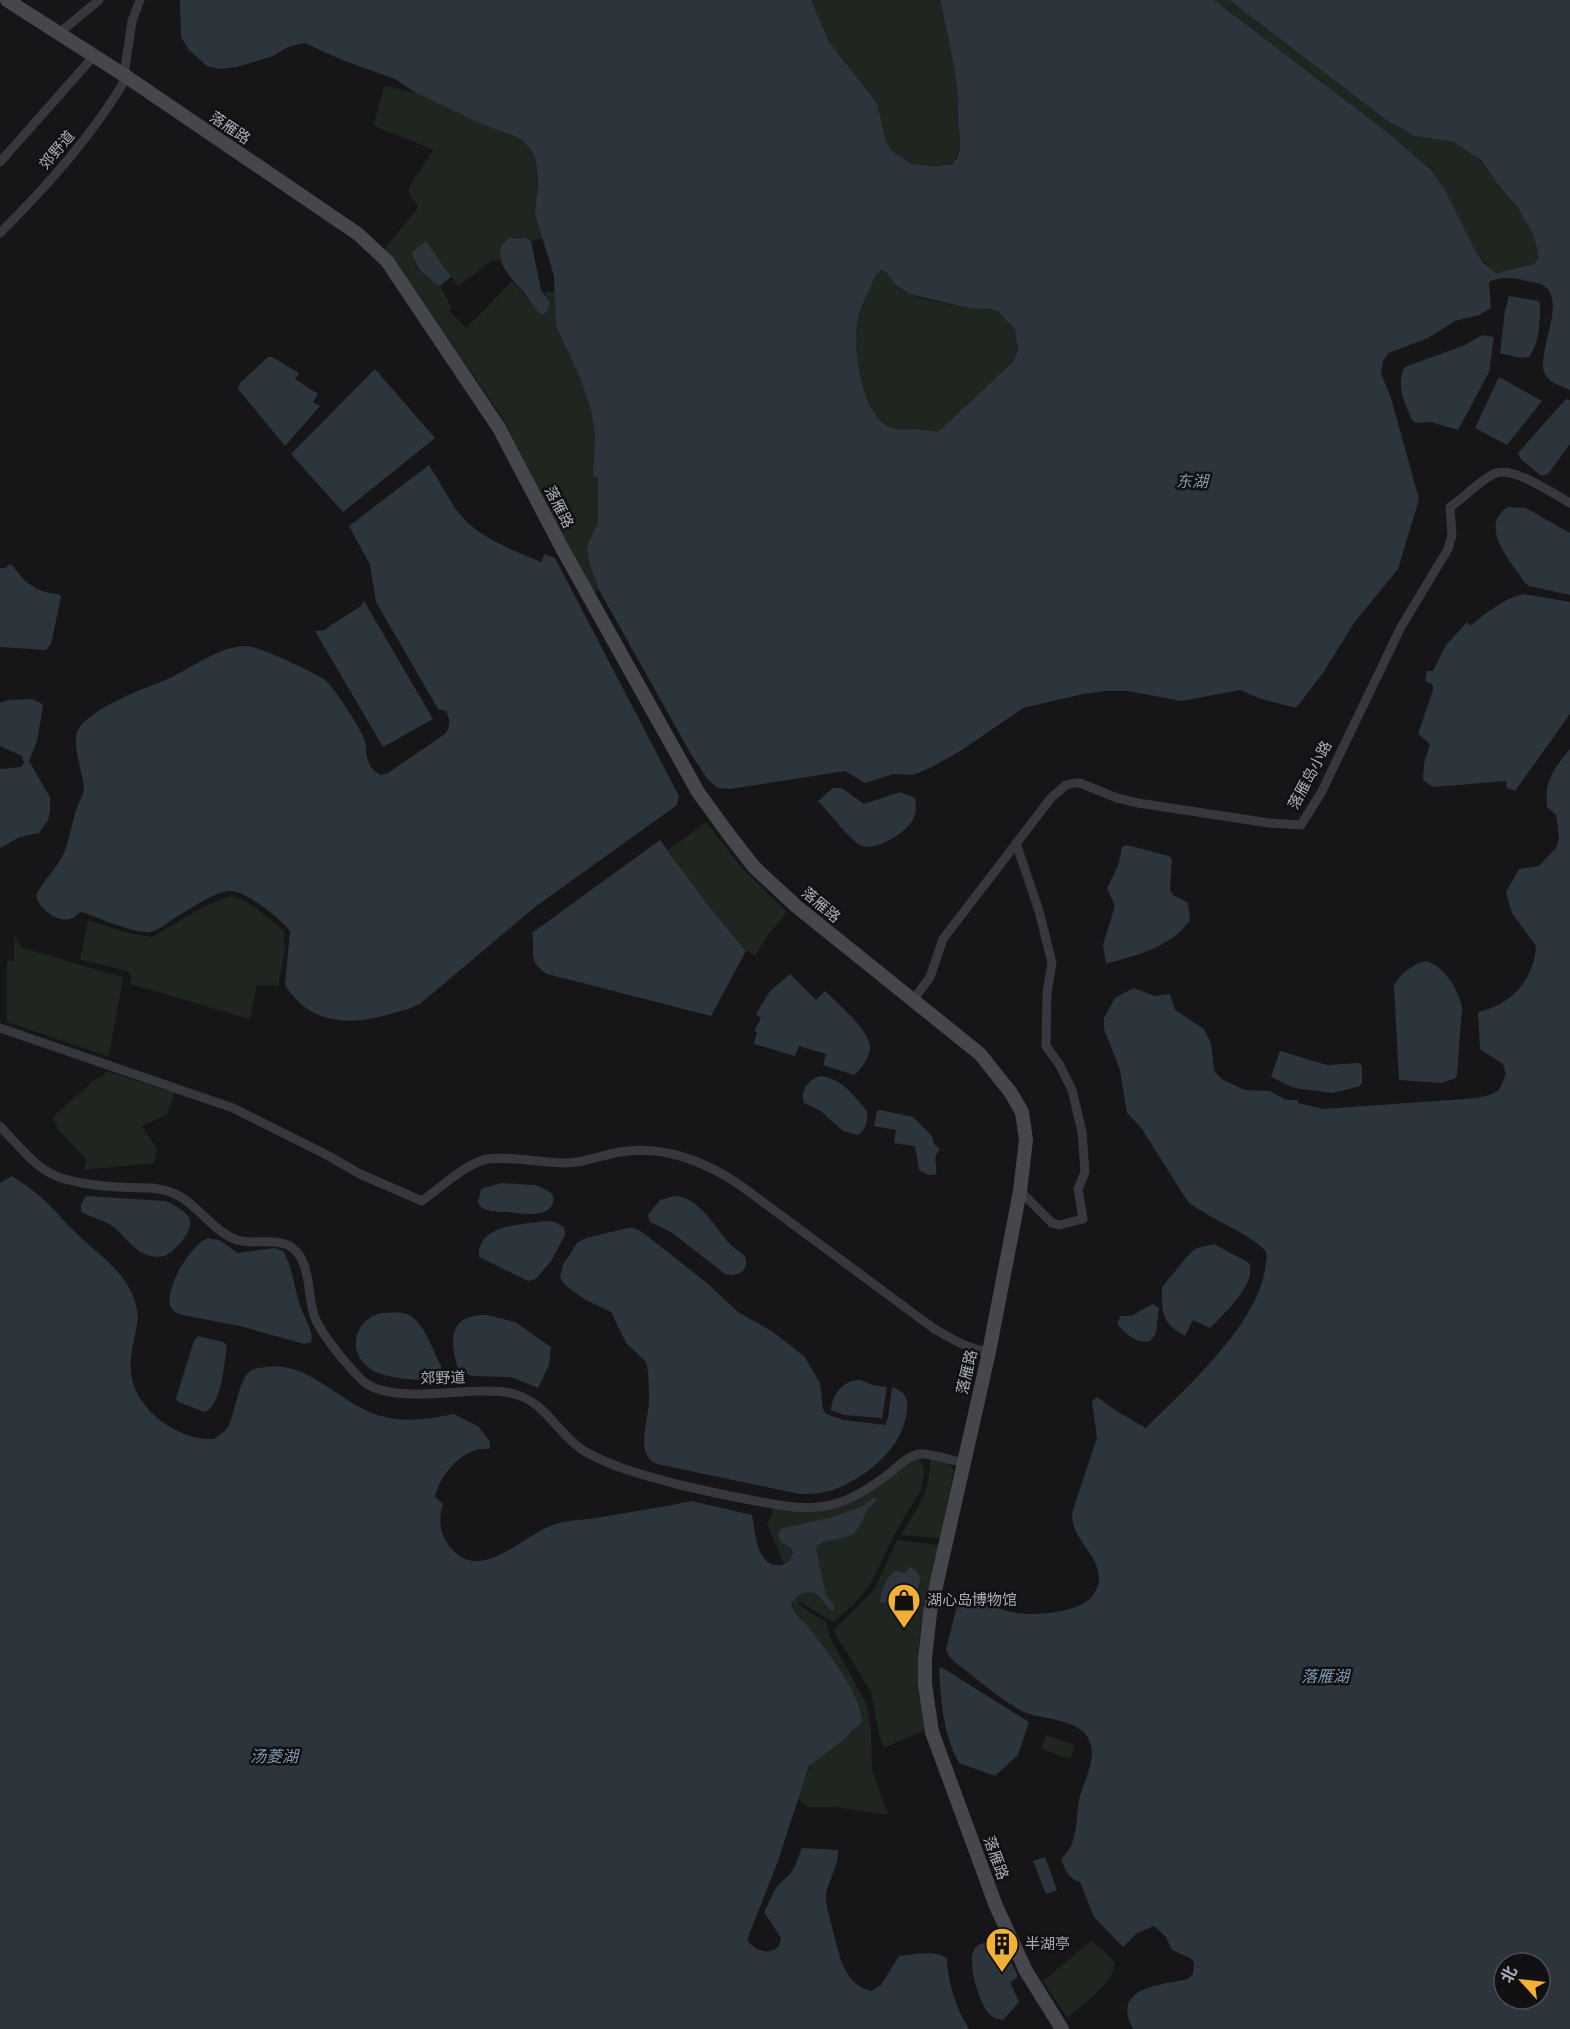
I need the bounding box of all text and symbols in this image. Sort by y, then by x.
street label: 落雁路 [207,107,254,147]
street label: 郊野道 [35,126,78,172]
water label: 东湖 [1176,471,1211,490]
street label: 落雁路 [542,482,578,531]
street label: 落雁岛小路 [1284,737,1335,812]
street label: 落雁路 [799,883,845,926]
street label: 落雁路 [952,1348,980,1396]
street label: 郊野道 [420,1368,466,1386]
shop icon: 湖心岛博物馆 [886,1582,922,1629]
place label: 湖心岛博物馆 [927,1590,1017,1608]
water label: 落雁湖 [1301,1666,1352,1685]
water label: 汤菱湖 [250,1746,301,1765]
street label: 落雁路 [981,1833,1013,1882]
building icon: 半湖亭 [984,1926,1020,1973]
place label: 半湖亭 [1025,1934,1070,1952]
north arrow [1492,1951,1552,2011]
text: 北 [1496,1963,1520,1985]

